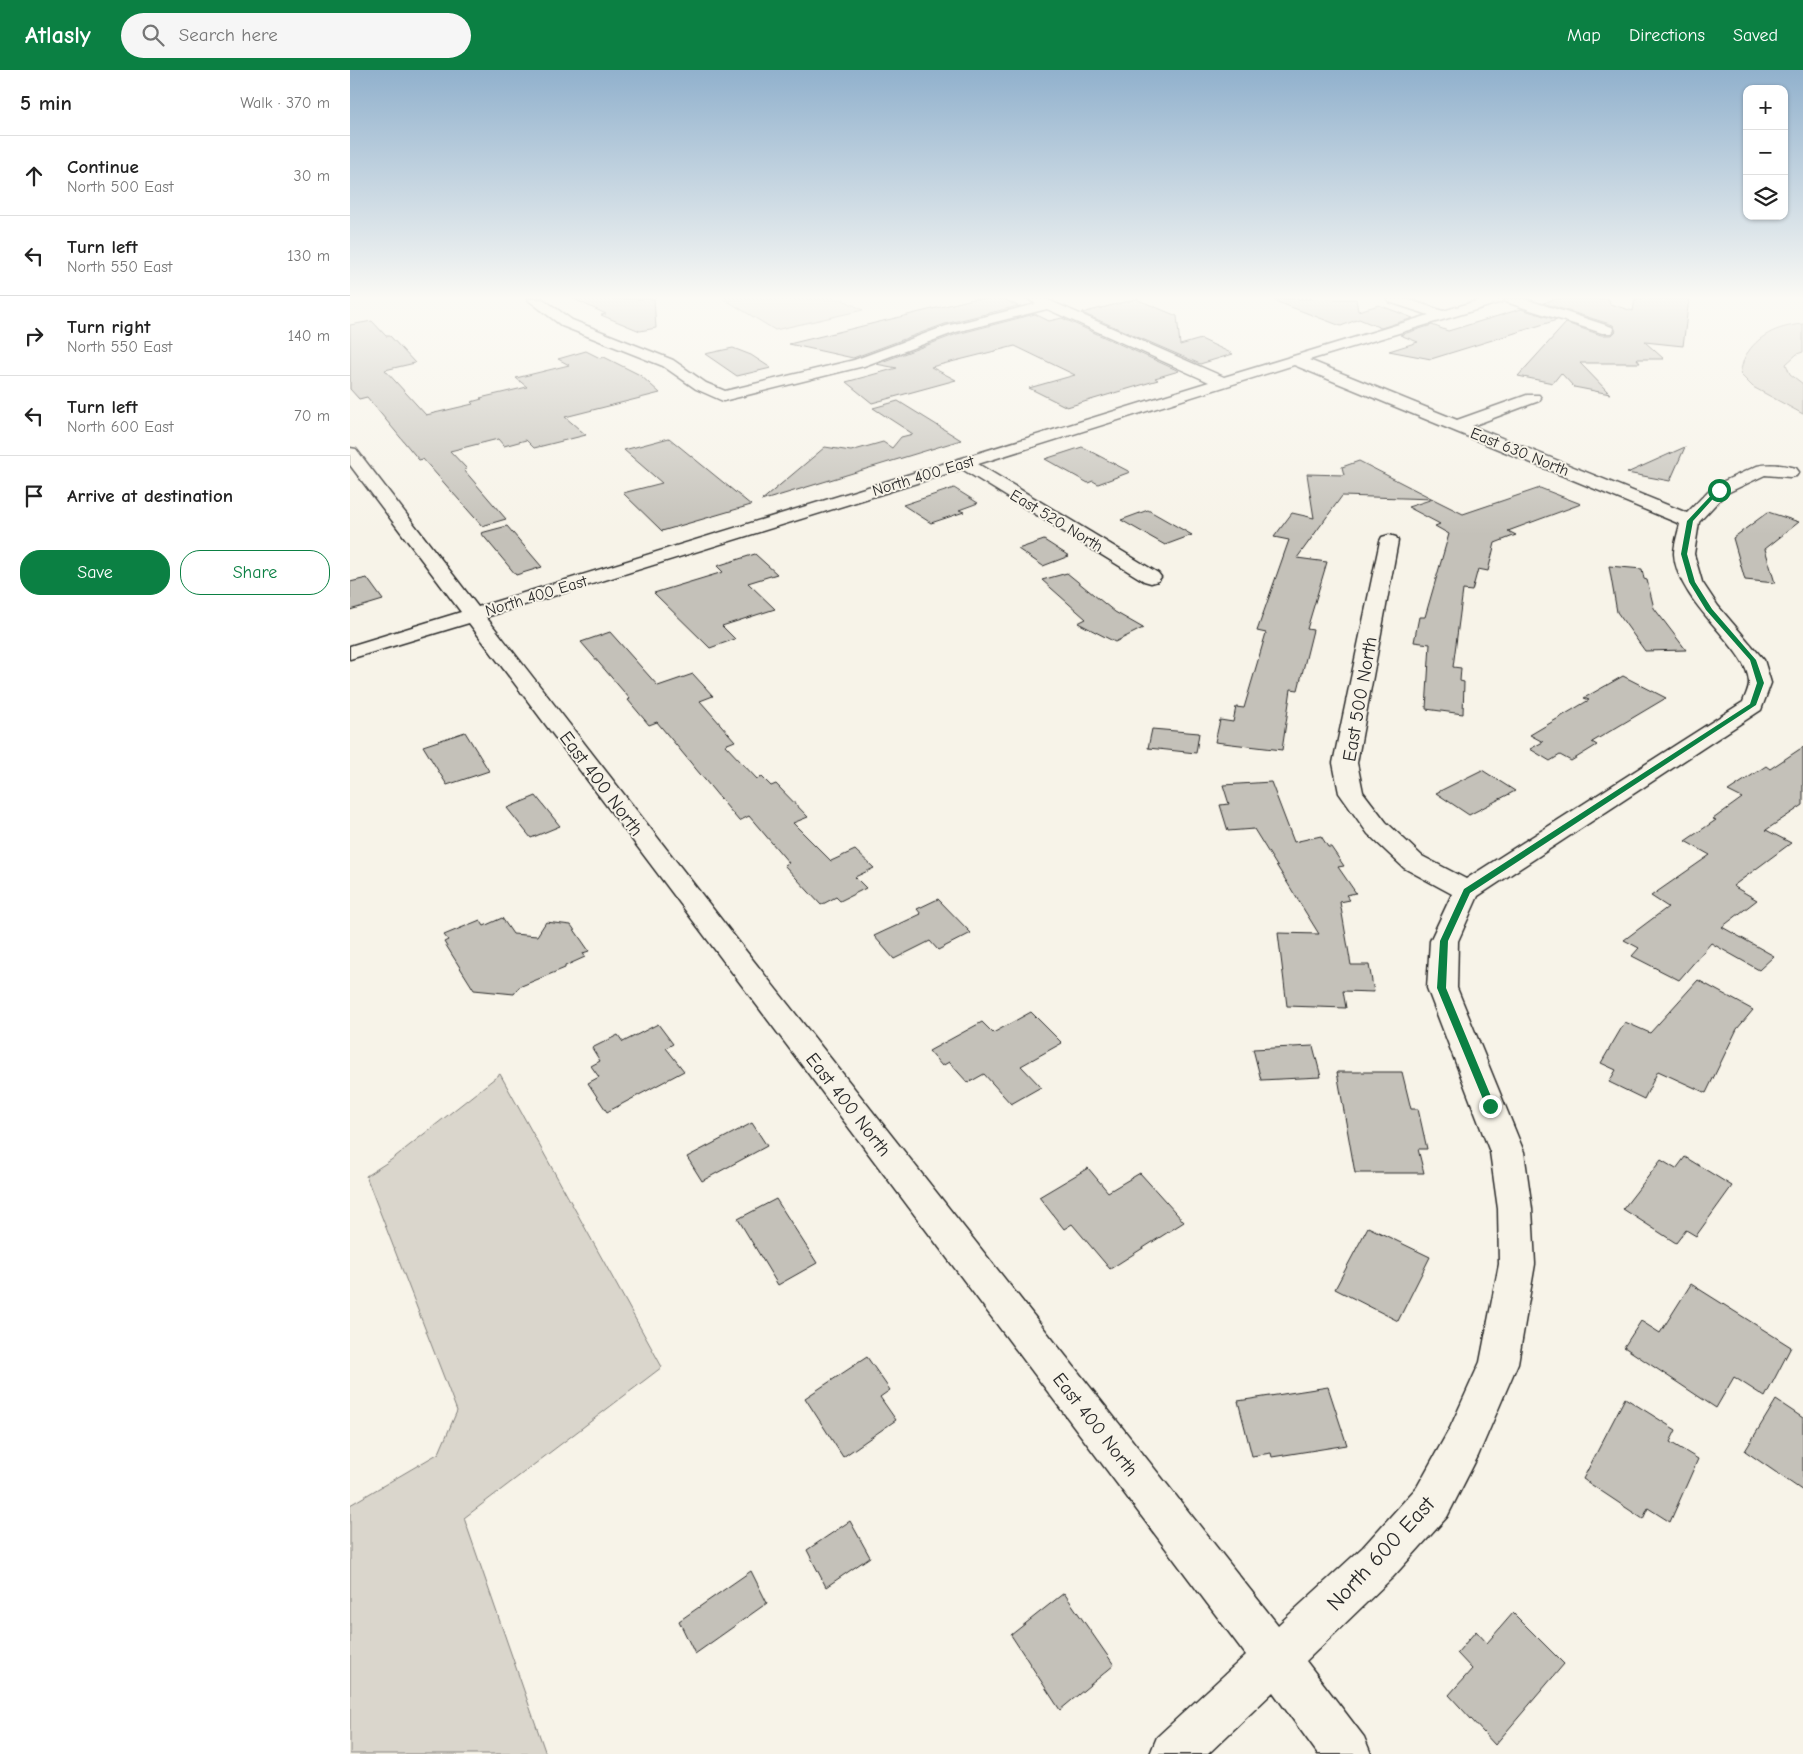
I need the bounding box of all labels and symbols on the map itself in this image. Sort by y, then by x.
street label: East 630 North [1468,424,1572,480]
street label: North 400 East [870,452,977,500]
route start [1708,479,1731,502]
street label: East 520 North [1007,486,1106,556]
street label: North 400 East [483,572,590,620]
street label: East 500 North [1338,635,1382,763]
street label: East 400 North [555,727,648,840]
street label: East 400 North [801,1048,895,1161]
route end [1479,1095,1502,1118]
street label: East 400 North [1048,1368,1142,1481]
street label: North 600 East [1321,1491,1441,1616]

